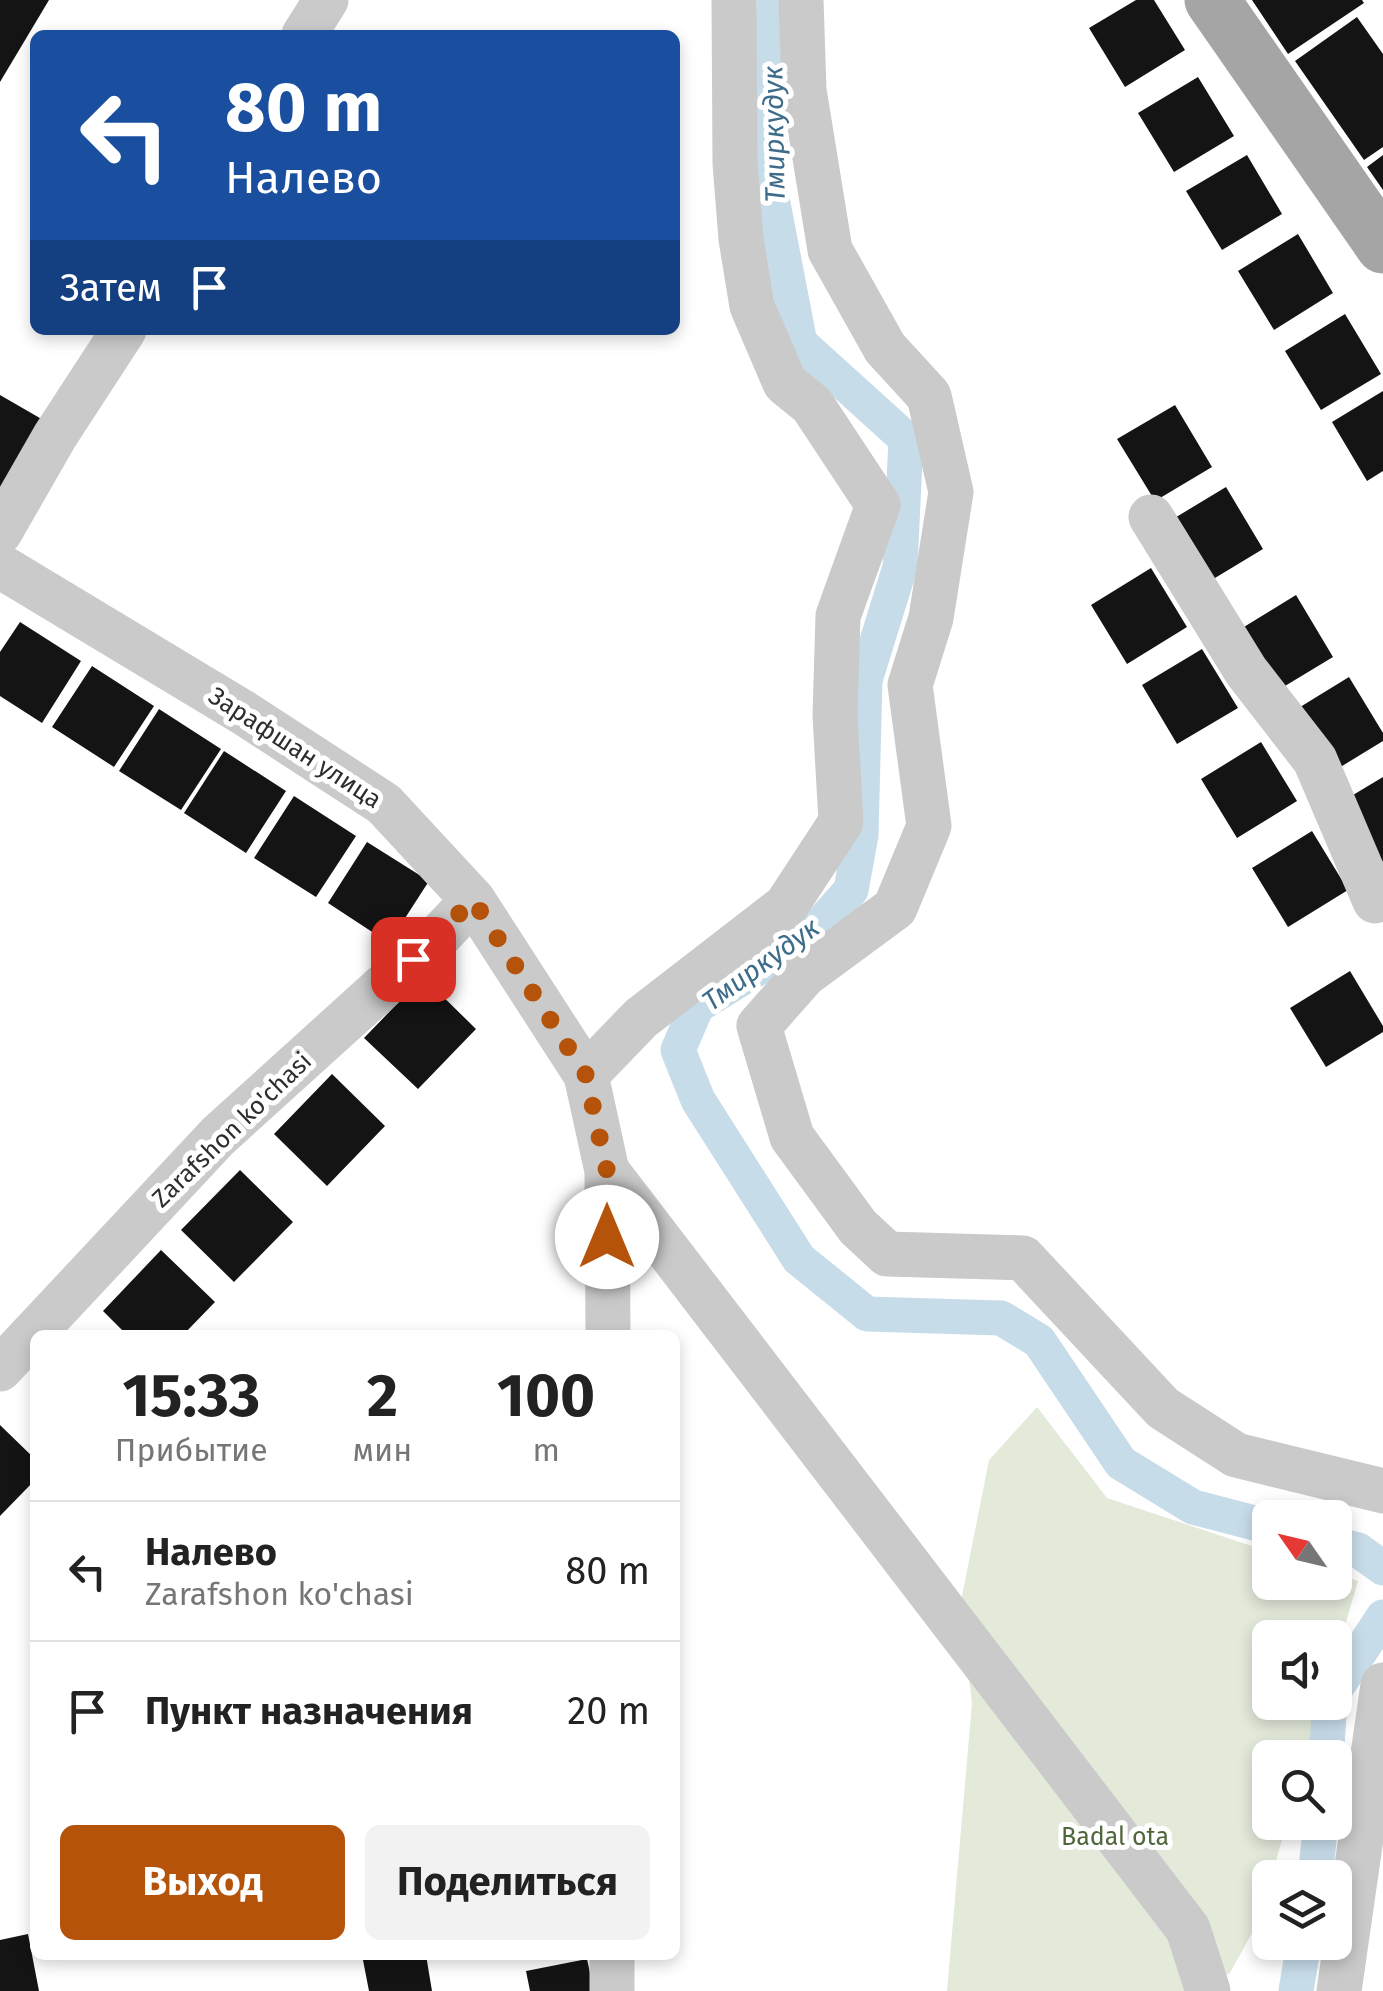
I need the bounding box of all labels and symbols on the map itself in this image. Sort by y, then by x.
water label: Тмиркудук [756,65,792,203]
street label: Зарафшан улица [203,681,387,815]
water label: Тмиркудук [696,910,826,1018]
pin [371,917,456,1002]
street label: Zarafshon ko'chasi [146,1046,318,1214]
position arrow [555,1185,659,1289]
north arrow [1252,1500,1352,1600]
park label: Badal ota [1061,1822,1169,1852]

